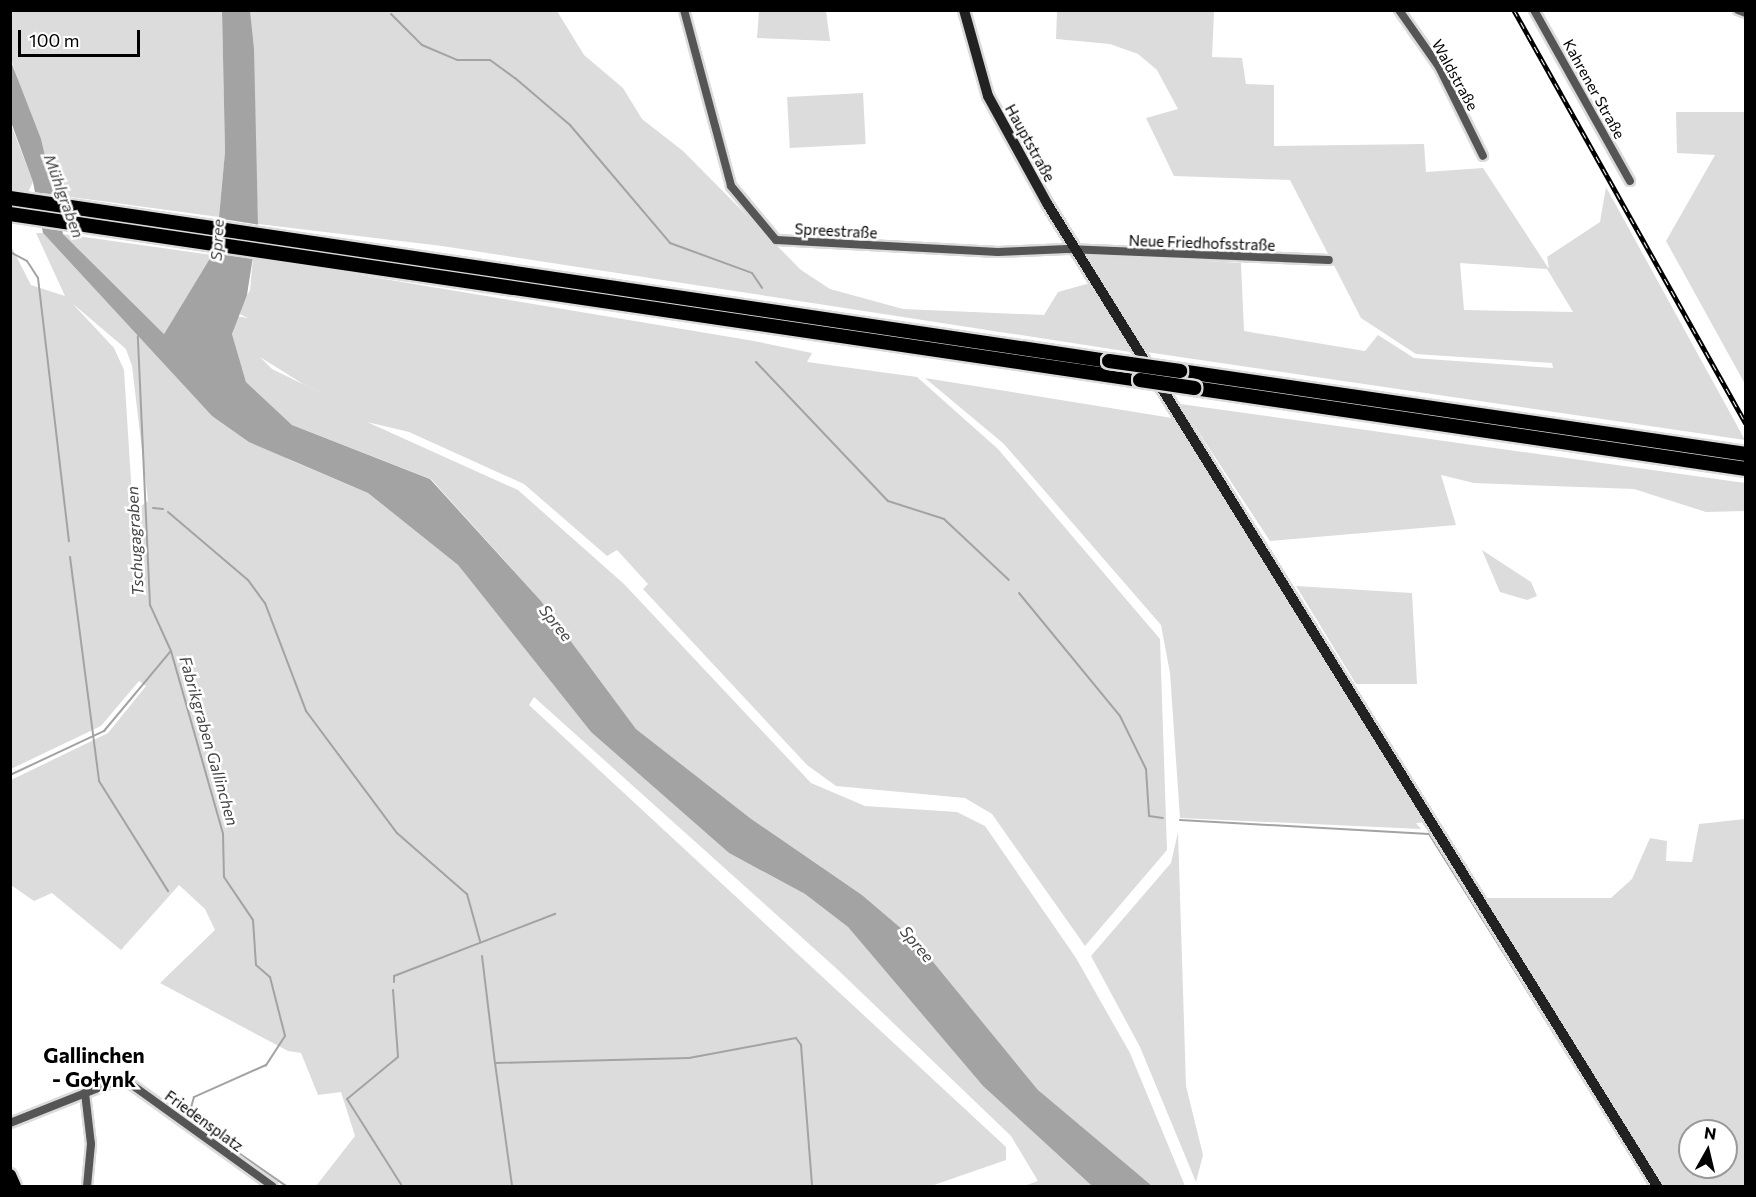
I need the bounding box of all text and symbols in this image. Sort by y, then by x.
scale bar [21,18,142,56]
text: 100 m [29,29,79,51]
street label: Waldstraße [1428,36,1482,114]
street label: Kahrener Straße [1559,36,1629,142]
street label: Hauptstraße [1001,101,1059,185]
water label: Mühlgraben [40,151,88,241]
water label: Spree [206,219,228,261]
street label: Spreestraße [794,220,878,242]
street label: Neue Friedhofsstraße [1128,231,1276,255]
water label: Tschugagraben [123,486,147,596]
water label: Spree [535,601,577,645]
water label: Fabrikgraben Gallinchen [176,654,242,828]
water label: Spree [896,922,938,966]
district label: Gallinchen - Gołynk [43,1042,145,1092]
street label: Friedensplatz [161,1087,247,1155]
north arrow [1678,1119,1738,1179]
text: N [1703,1122,1718,1143]

